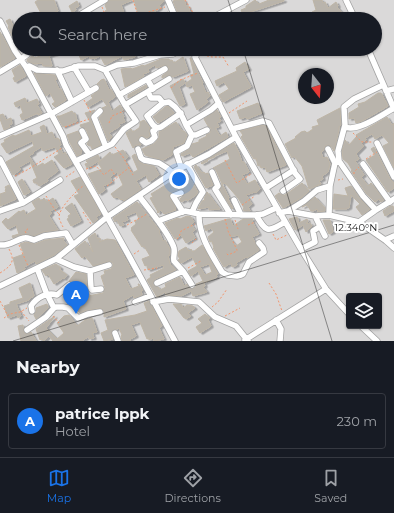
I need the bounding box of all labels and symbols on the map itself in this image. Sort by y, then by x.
north arrow [298,68,334,104]
your location [169,169,189,189]
text: 12.340°N [335,221,377,234]
pin: A [63,281,89,314]

